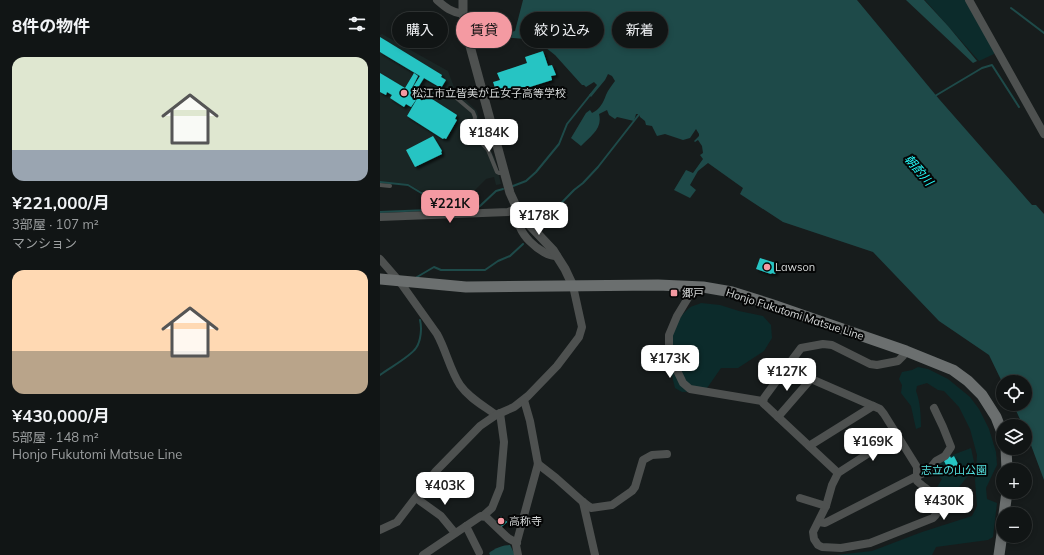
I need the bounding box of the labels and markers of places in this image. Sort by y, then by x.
place label: 松江市立皆美が丘女子高等学校 [412,86,566,100]
marker: 松江市立皆美が丘女子高等学校 [399,88,409,98]
pin: ¥184K [461,119,517,153]
pin: ¥221K [422,190,478,224]
pin: ¥178K [511,202,567,236]
place label: Lawson [775,260,815,274]
marker: Lawson [762,262,772,272]
place label: 郷戸 [682,286,704,300]
marker: 郷戸 [669,288,679,298]
pin: ¥173K [642,345,698,379]
pin: ¥127K [759,358,815,392]
pin: ¥169K [845,428,901,462]
pin: ¥403K [417,472,473,506]
pin: ¥430K [916,487,972,521]
place label: 高称寺 [509,514,542,528]
marker: 高称寺 [496,516,506,526]

